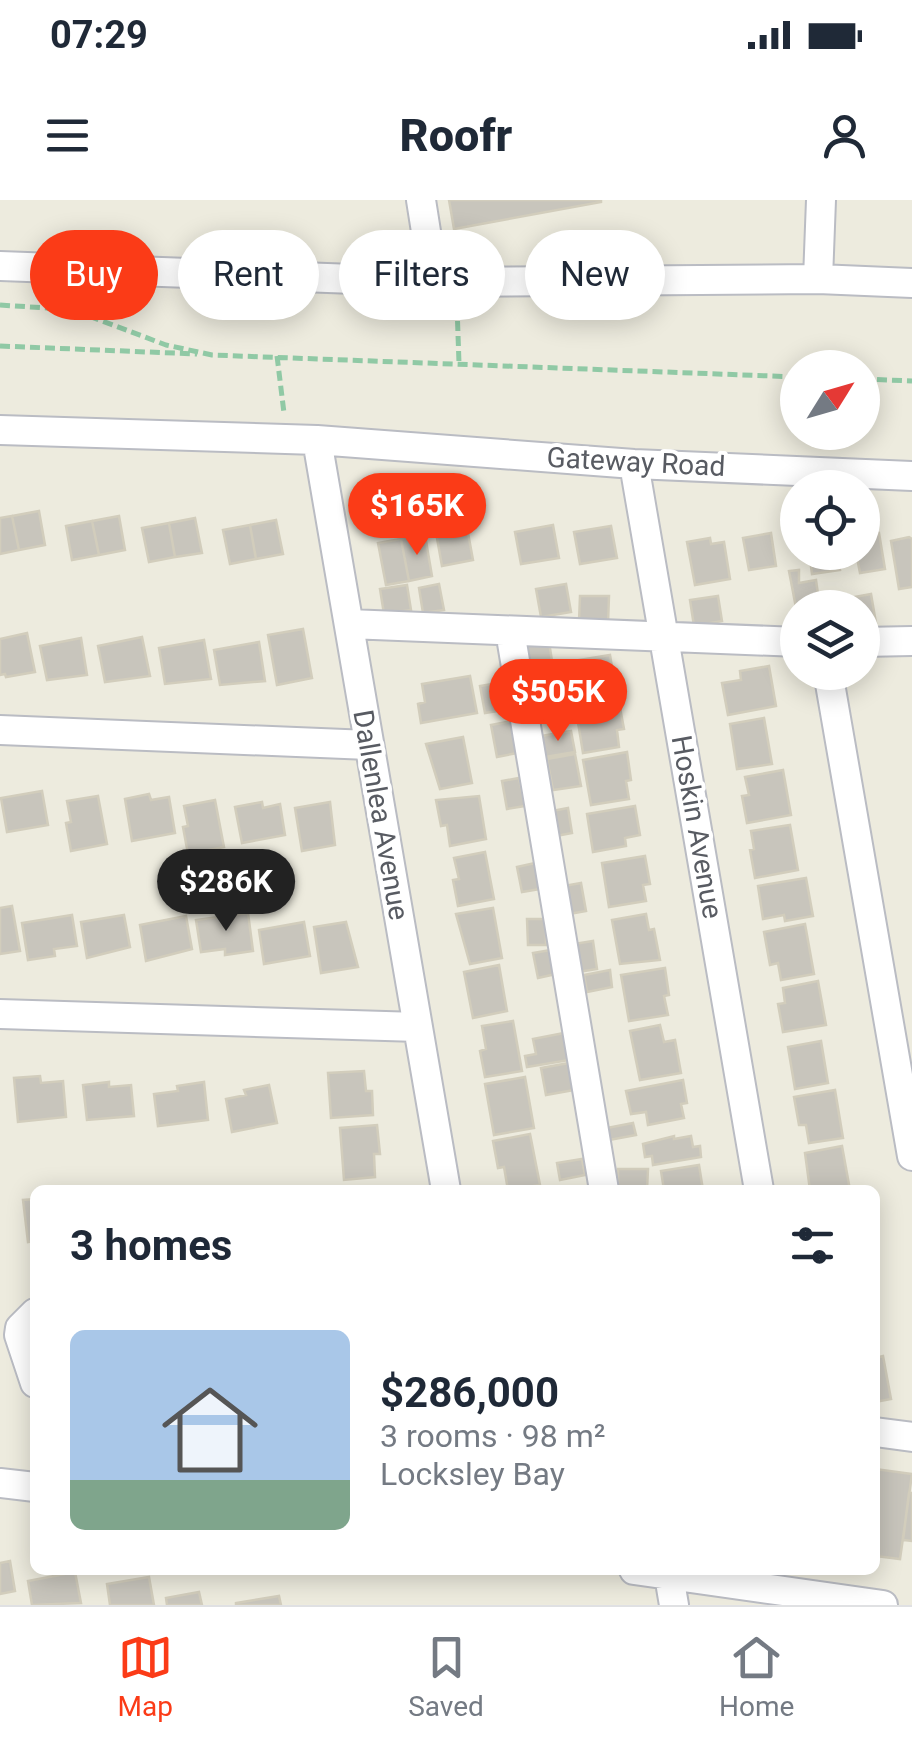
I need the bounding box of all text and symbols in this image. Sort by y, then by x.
text: 07:29 [50,13,148,57]
icon: menu [40,108,95,163]
icon: person [817,108,872,163]
text: Roofr [400,109,512,162]
chip: Buy [30,230,158,320]
chip: Rent [178,230,319,320]
chip: Filters [339,230,505,320]
chip: New [525,230,665,320]
north arrow [780,350,880,450]
map controls [780,350,880,690]
street label: Gateway Road [546,441,726,483]
button: locate [780,470,880,570]
pin: $165K [347,473,487,558]
text: $165K [370,486,464,524]
button: layers [780,590,880,690]
pin: $505K [488,659,628,744]
text: $505K [511,672,605,710]
street label: Dallenlea Avenue [346,707,416,923]
street label: Hoskin Avenue [665,733,729,921]
pin: $286K [156,849,296,934]
text: $286K [179,862,273,900]
icon: filters [785,1218,840,1273]
text: 3 homes [70,1221,232,1270]
text: $286,000 [380,1368,559,1417]
icon: home [150,1370,270,1490]
text: 3 rooms · 98 m² [380,1417,605,1455]
text: Locksley Bay [380,1455,565,1493]
tab: Map [118,1630,173,1723]
tab: Saved [408,1630,484,1723]
tab: Home [719,1630,794,1723]

